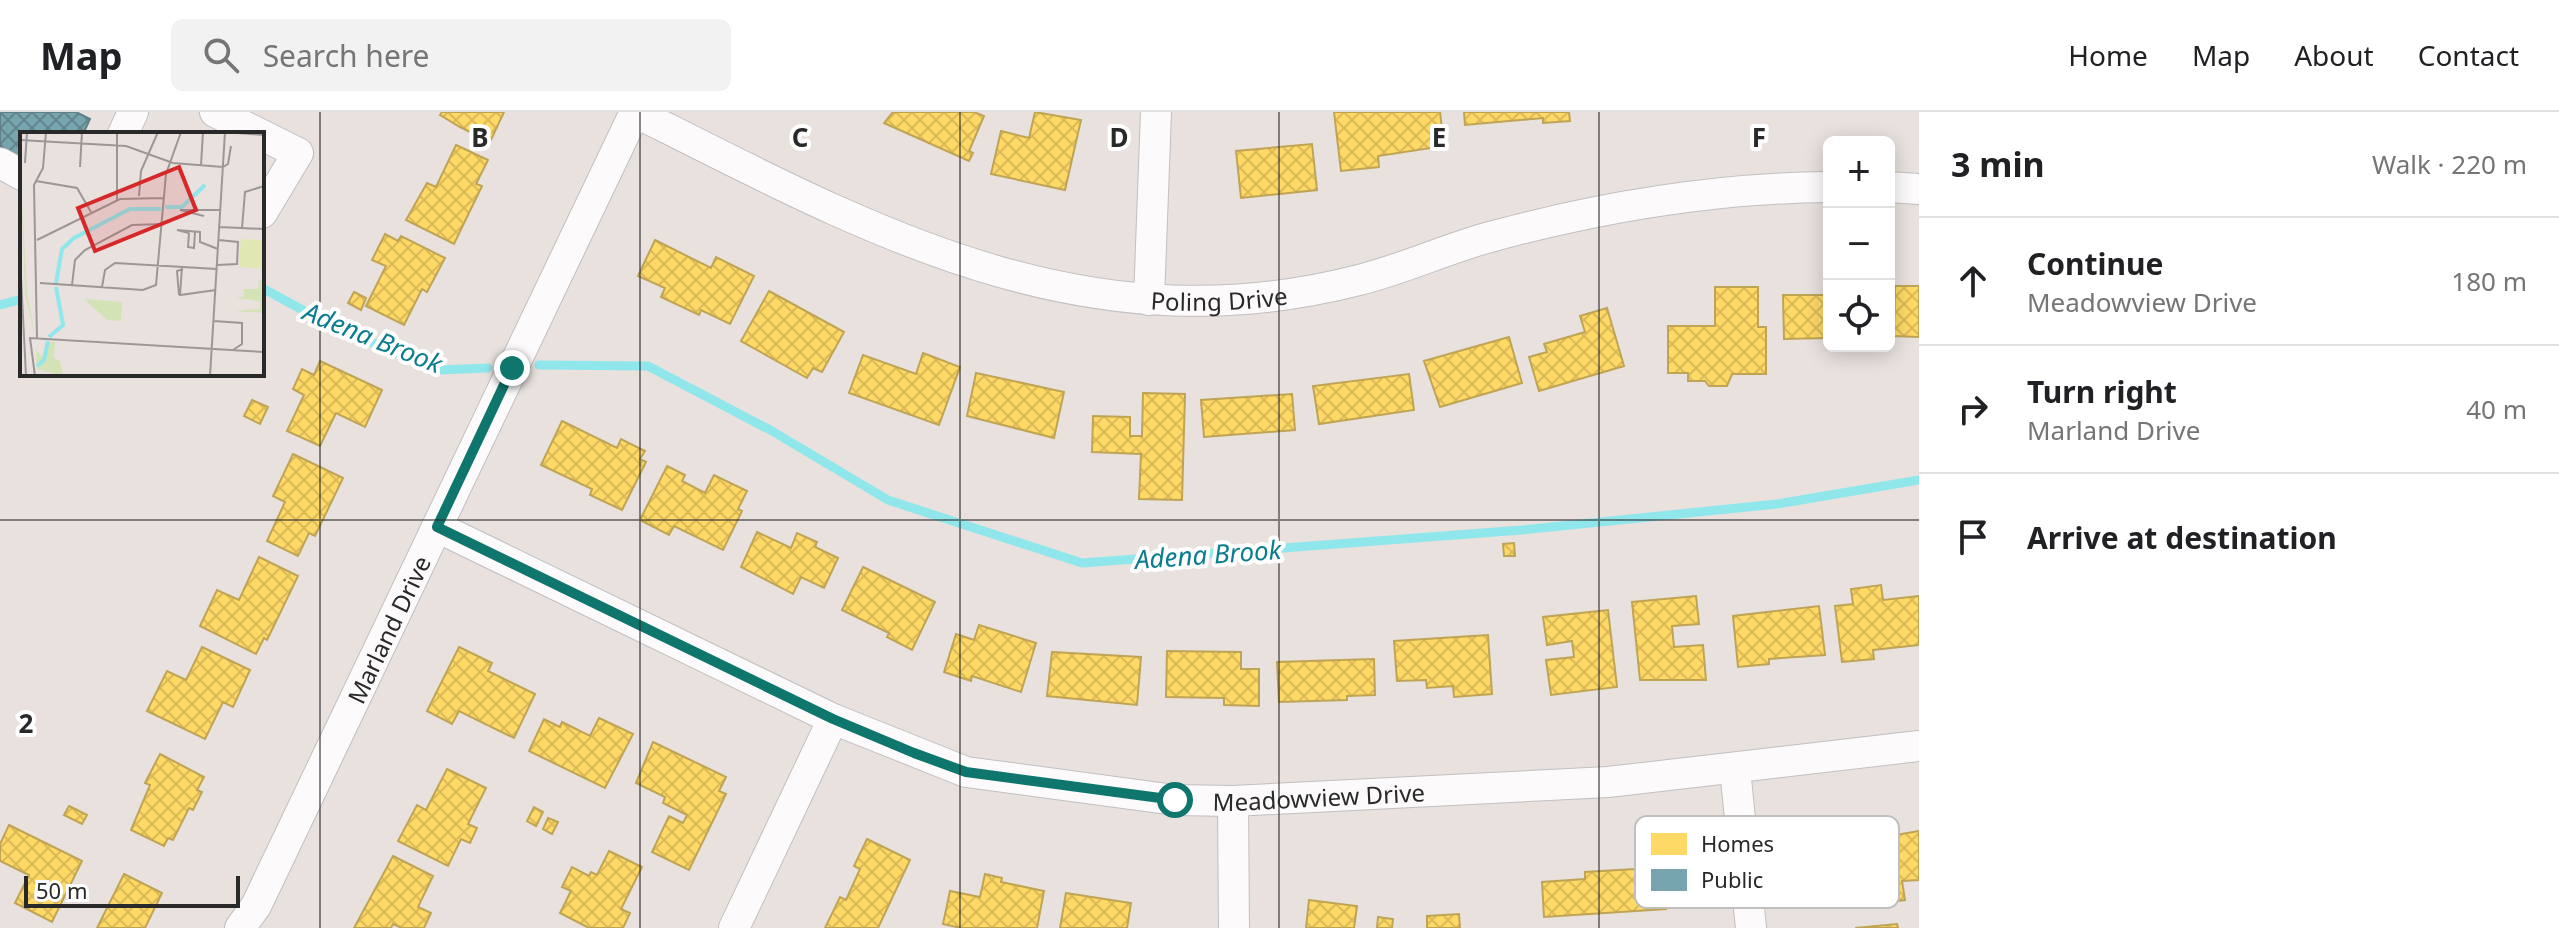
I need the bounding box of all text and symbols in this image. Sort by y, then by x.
search box [171,19,731,91]
text: Map [40,29,123,81]
icon: search [199,33,243,77]
text: Search here [263,35,430,76]
text: Home [2068,36,2148,74]
text: Map [2192,36,2250,74]
text: About [2294,36,2374,74]
text: Contact [2418,36,2519,74]
text: B [471,119,489,155]
text: C [792,119,808,155]
text: D [1109,119,1129,155]
text: E [1432,119,1446,155]
text: F [1752,119,1766,155]
inset map [20,132,264,376]
map controls [1823,136,1895,352]
button: + [1823,136,1895,208]
text: 3 min [1951,141,2045,187]
text: Walk · 220 m [2372,146,2527,182]
button: − [1823,208,1895,280]
text: Continue [2027,243,2163,284]
icon: ahead [1951,259,1995,303]
text: 180 m [2451,263,2527,299]
street label: Poling Drive [1150,278,1289,317]
button: locate [1823,280,1895,352]
text: Meadowview Drive [2027,284,2257,320]
water label: Adena Brook [296,292,449,382]
route end [494,350,530,386]
text: Turn right [2027,371,2177,412]
icon: right [1951,387,1995,431]
text: 40 m [2466,391,2527,427]
text: Marland Drive [2027,412,2200,448]
icon: arrive [1951,515,1995,559]
text: Arrive at destination [2027,517,2337,558]
water label: Adena Brook [1132,531,1284,577]
street label: Marland Drive [339,550,438,708]
text: 2 [19,705,34,741]
street label: Meadowview Drive [1212,775,1426,818]
route start [1157,782,1193,818]
legend [1635,816,1899,908]
text: Homes [1701,828,1774,858]
text: Public [1701,864,1763,894]
scale bar [24,872,240,908]
text: 50 m [36,875,87,905]

